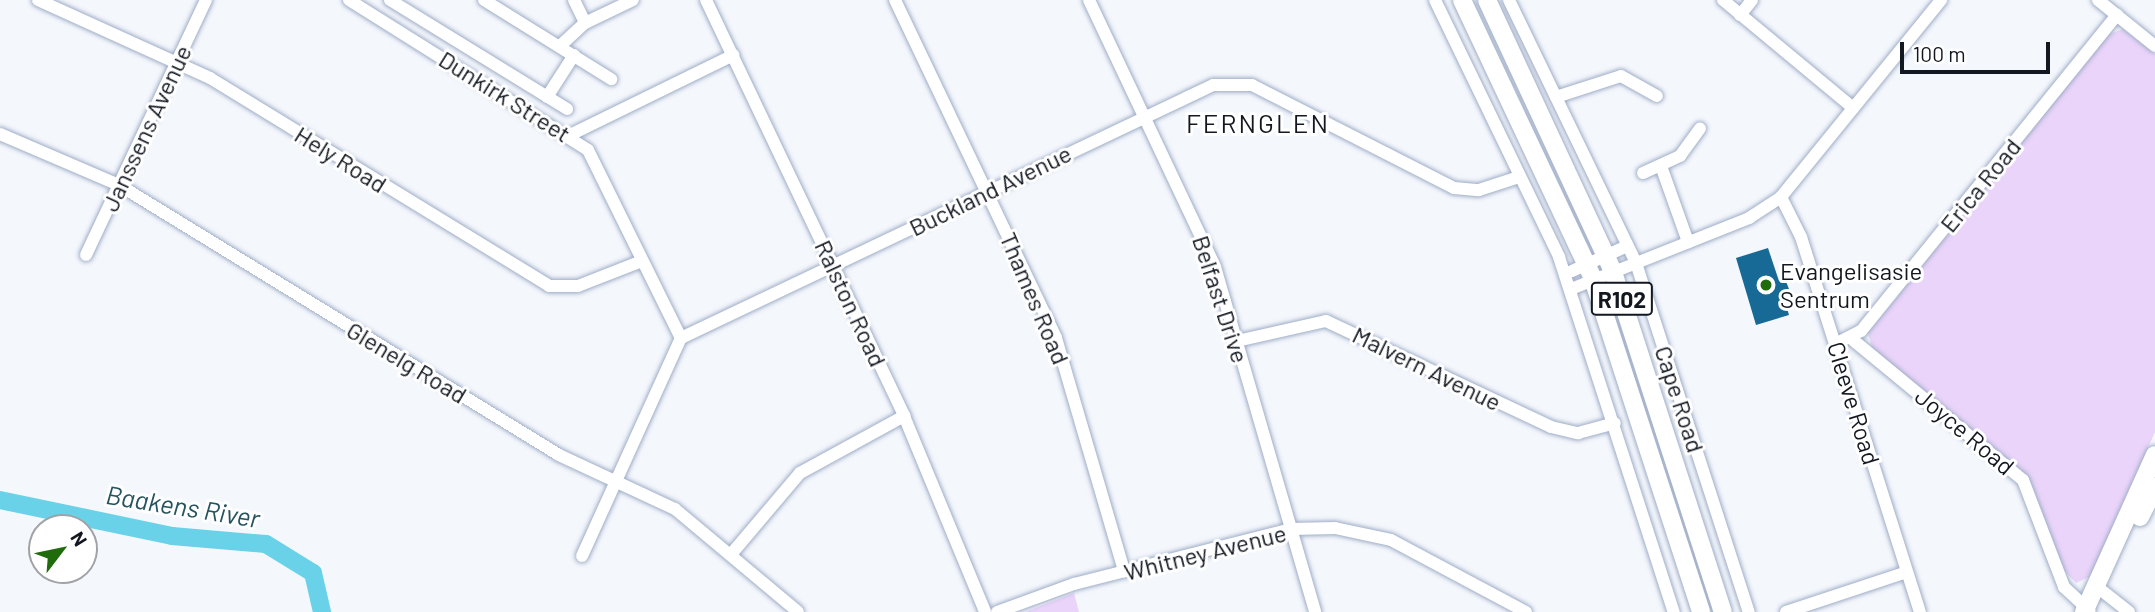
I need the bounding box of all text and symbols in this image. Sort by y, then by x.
scale bar [1903,28,2054,72]
street label: Janssens Avenue [95,40,197,216]
text: 100 m [1913,41,1966,66]
street label: Dunkirk Street [434,44,576,148]
district label: FERNGLEN [1187,107,1329,139]
street label: Hely Road [290,120,392,198]
street label: Erica Road [1934,132,2026,238]
street label: Buckland Avenue [904,138,1076,242]
street label: Thames Road [994,228,1076,368]
street label: Belfast Drive [1187,232,1255,366]
street label: Ralston Road [809,235,893,371]
place label: Evangelisasie Sentrum [1780,257,1922,313]
marker: Evangelisasie Sentrum [1758,277,1774,293]
road number: R102 [1590,280,1654,318]
street label: Glenelg Road [342,315,472,409]
street label: Malvern Avenue [1348,320,1506,416]
street label: Cleeve Road [1822,338,1886,468]
street label: Cape Road [1649,342,1711,456]
street label: Joyce Road [1910,381,2020,481]
water label: Baakens River [104,478,262,534]
north arrow [28,514,98,584]
street label: Whitney Avenue [1121,518,1289,586]
text: N [66,527,93,550]

